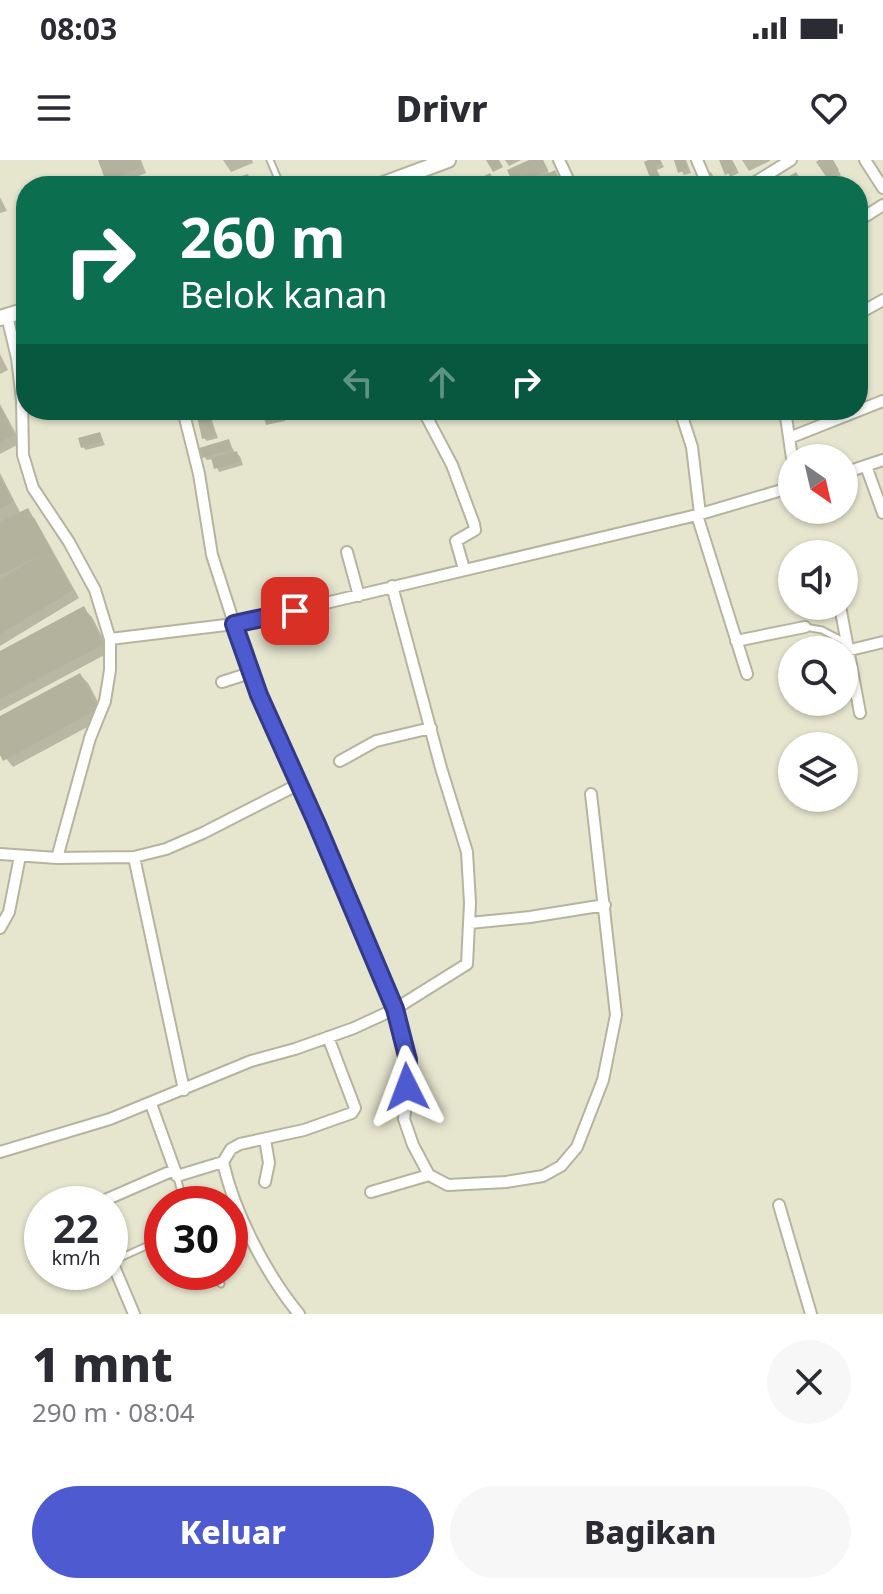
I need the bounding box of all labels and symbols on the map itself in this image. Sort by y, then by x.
north arrow [778,444,858,524]
pin [261,577,329,645]
position arrow [365,1045,449,1129]
speed limit sign: 30 [144,1186,248,1290]

